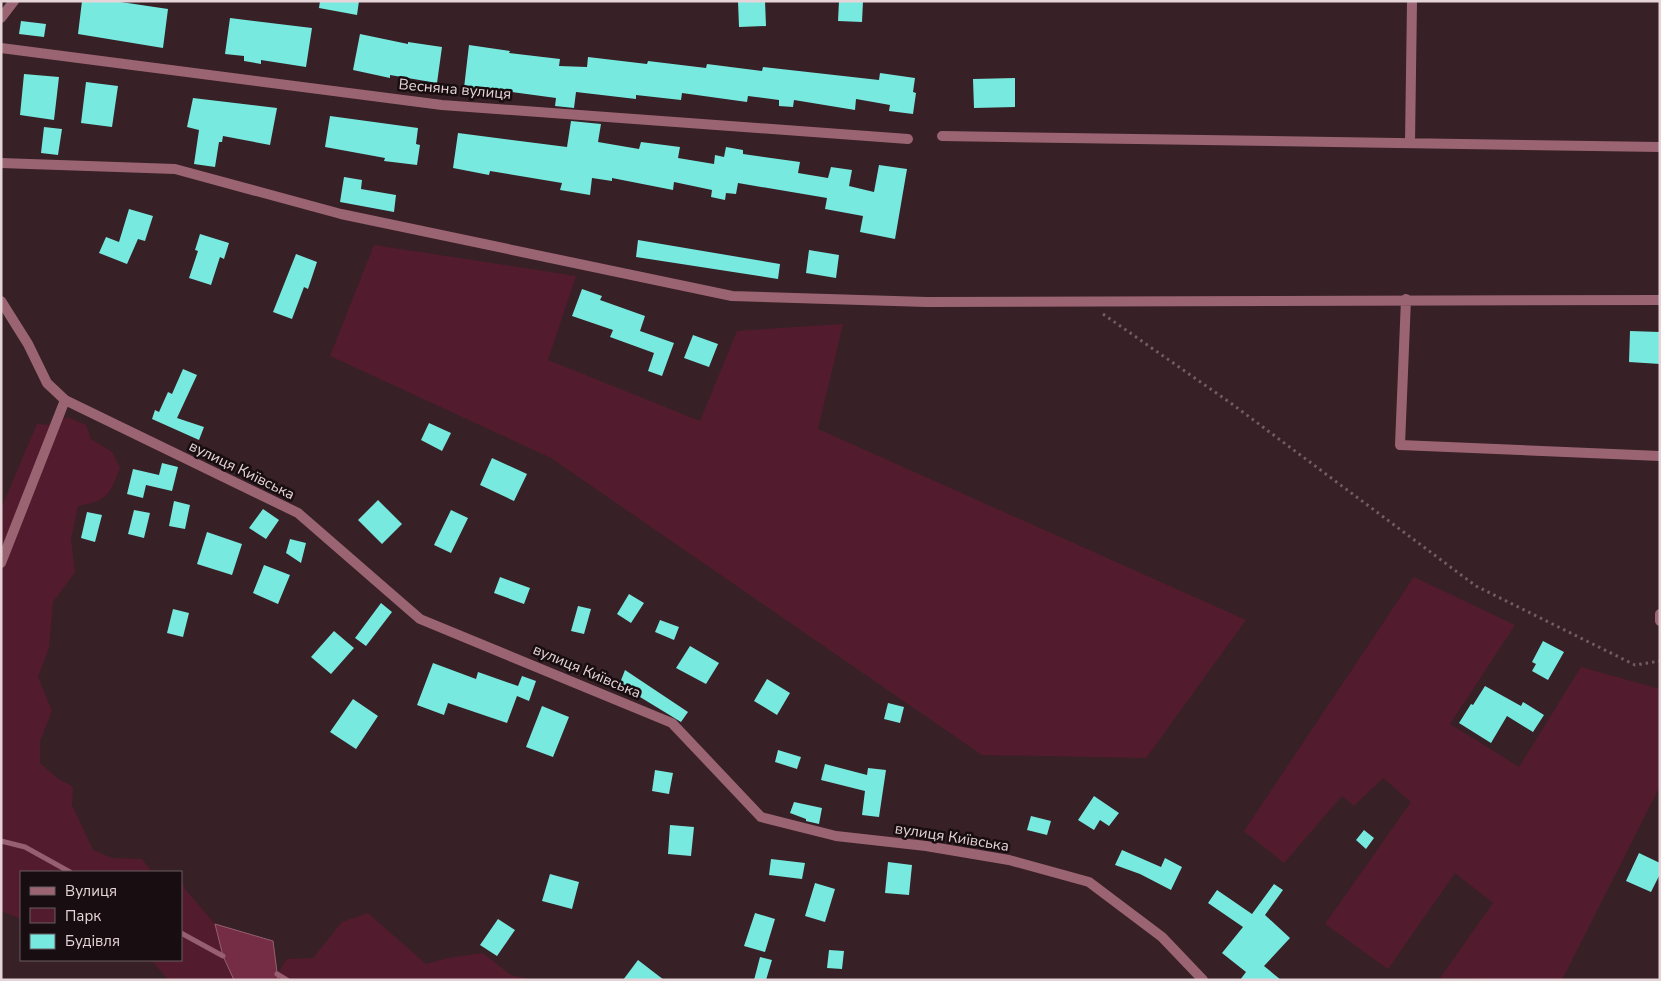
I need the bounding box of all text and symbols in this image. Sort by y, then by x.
street label: Весняна вулиця [398,74,512,104]
street label: вулиця Київська [186,436,298,504]
street label: вулиця Київська [530,639,644,703]
street label: вулиця Київська [894,818,1010,856]
legend [20,871,182,961]
text: Вулиця [65,881,117,901]
text: Парк [65,906,101,926]
text: Будівля [65,931,120,951]

